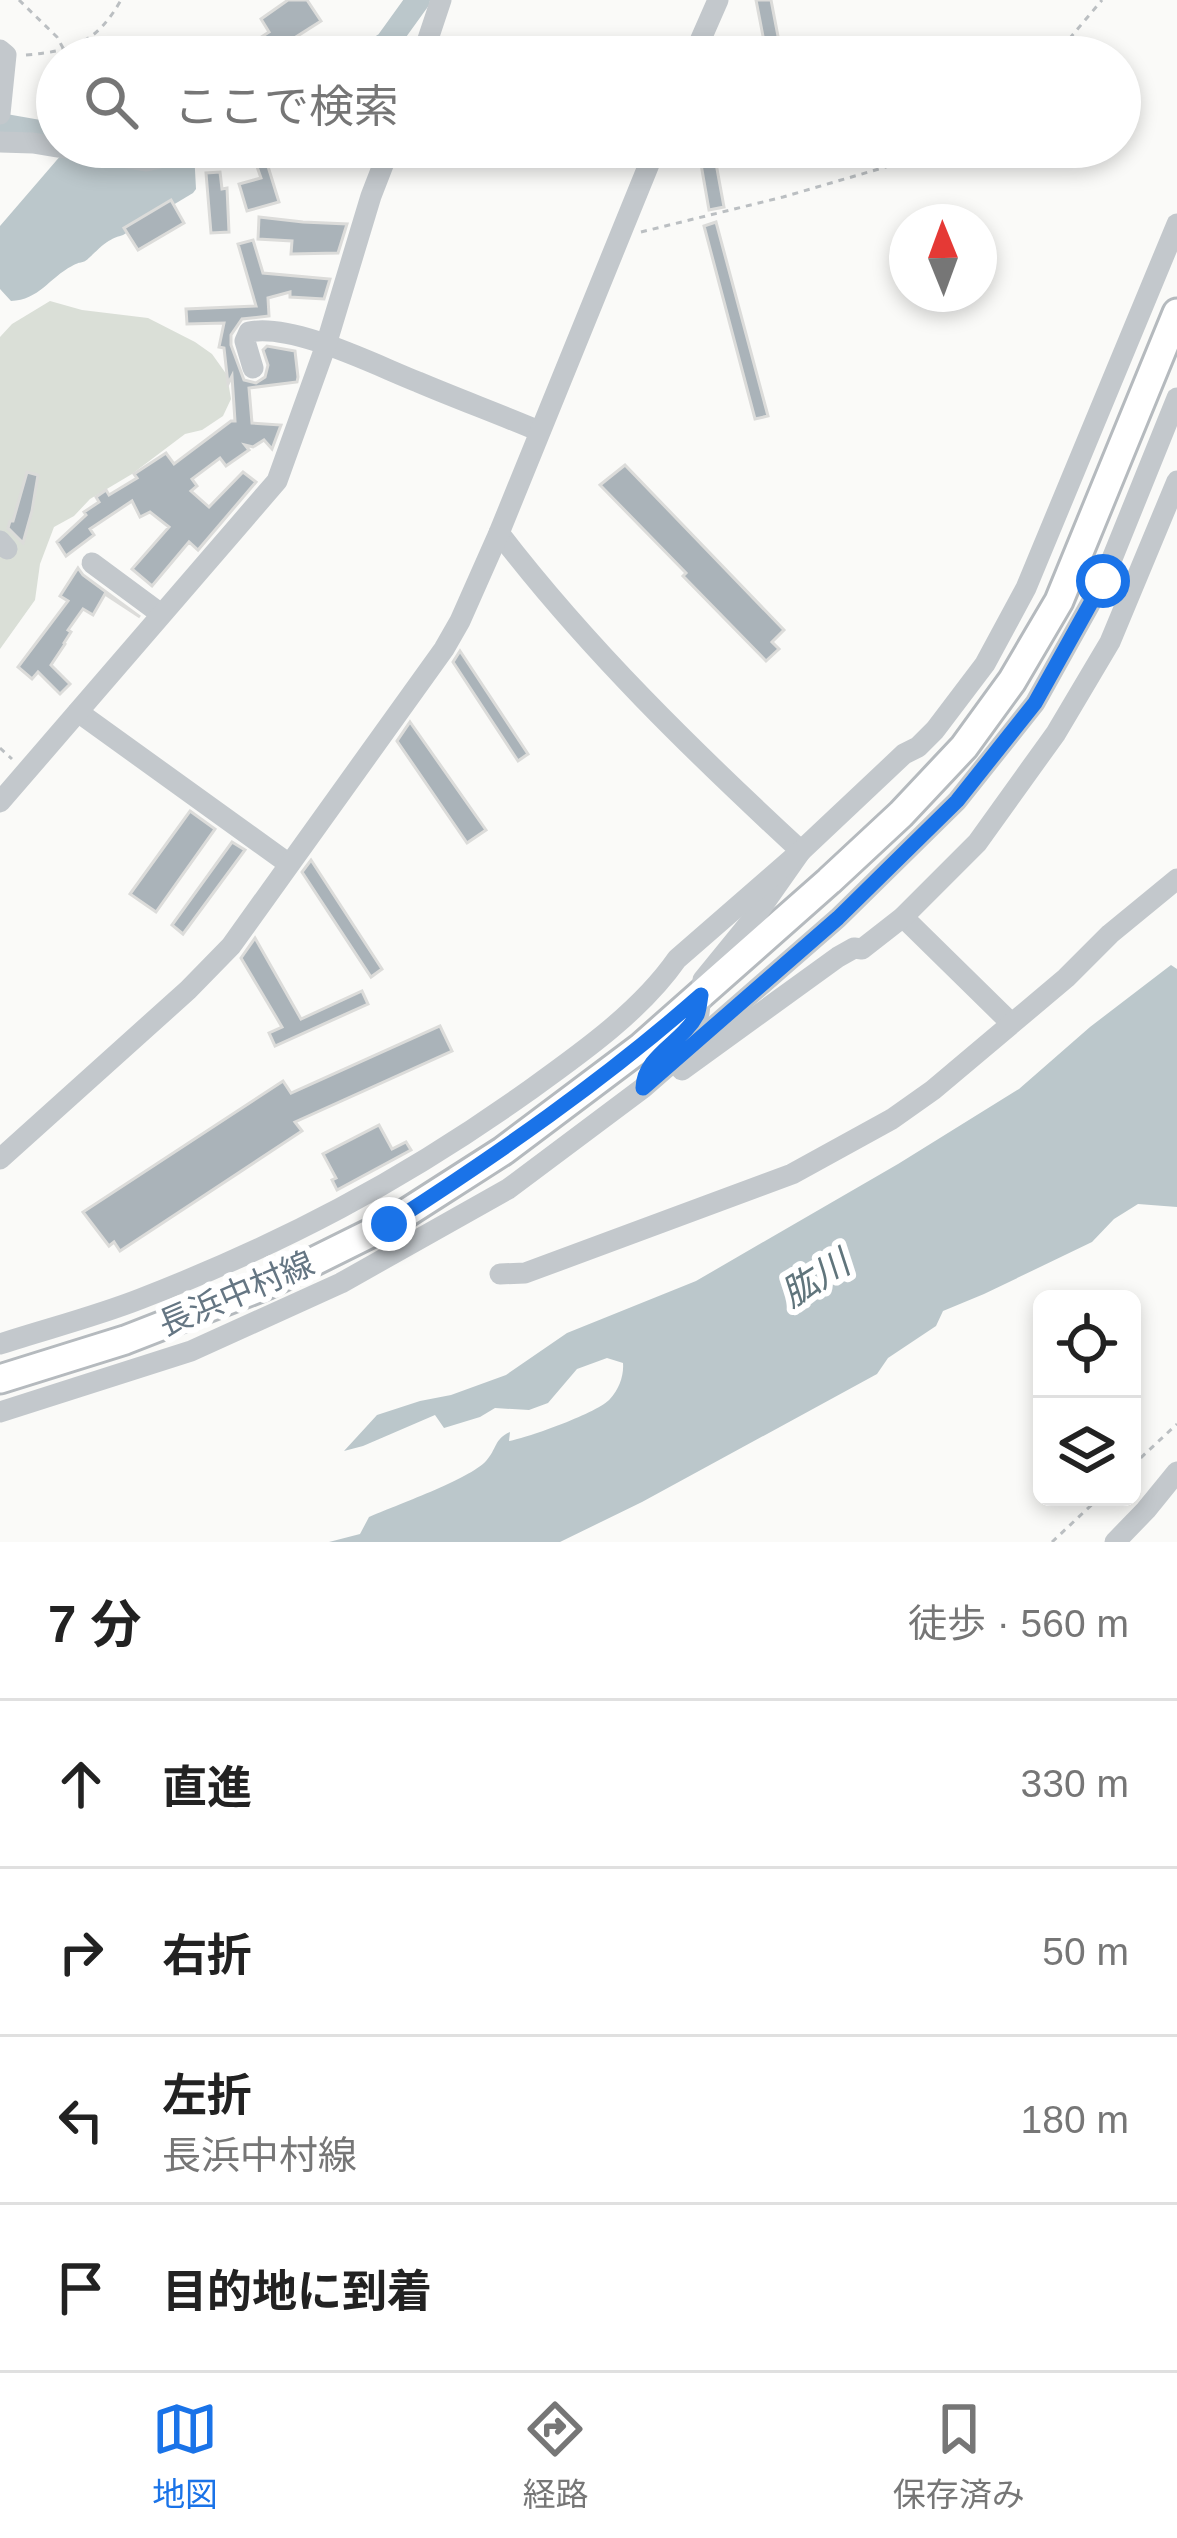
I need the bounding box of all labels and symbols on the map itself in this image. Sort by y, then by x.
north arrow [889,204,997,312]
route start [1076,554,1130,608]
route end [362,1197,416,1251]
water label: 肱川 [774,1240,860,1315]
street label: 長浜中村線 [153,1244,319,1343]

